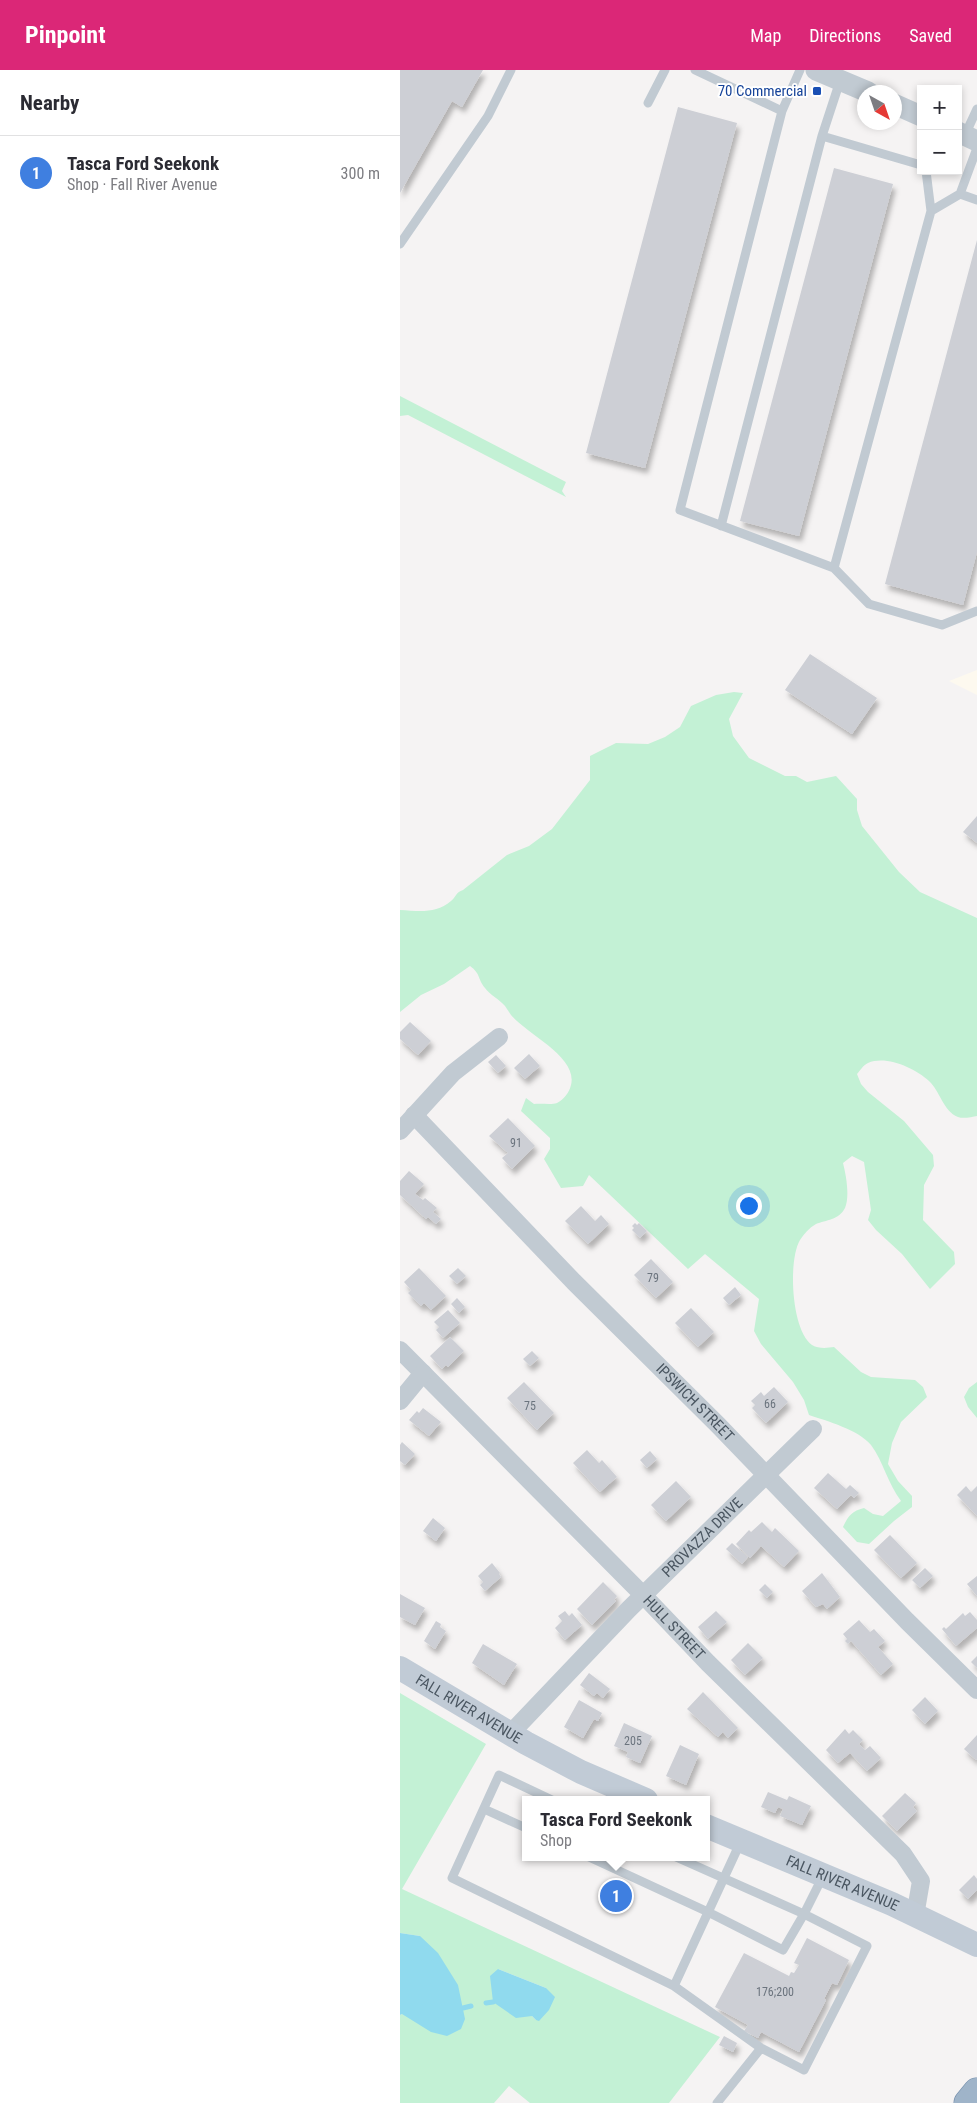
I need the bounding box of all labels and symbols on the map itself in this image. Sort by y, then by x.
place label: 70 Commercial [718,82,807,100]
marker: 70 Commercial [811,85,823,97]
north arrow [857,85,902,130]
house number: 91 [510,1136,522,1150]
your location [736,1193,762,1219]
house number: 79 [647,1271,659,1285]
street label: IPSWICH STREET [652,1360,738,1445]
house number: 66 [764,1397,776,1411]
house number: 75 [524,1399,536,1413]
street label: PROVAZZA DRIVE [658,1494,746,1581]
street label: HULL STREET [639,1592,709,1663]
street label: FALL RIVER AVENUE [412,1670,525,1747]
house number: 205 [624,1734,642,1748]
street label: FALL RIVER AVENUE [783,1852,902,1915]
pin: 1 [600,1877,632,1915]
house number: 176;200 [756,1985,794,1999]

